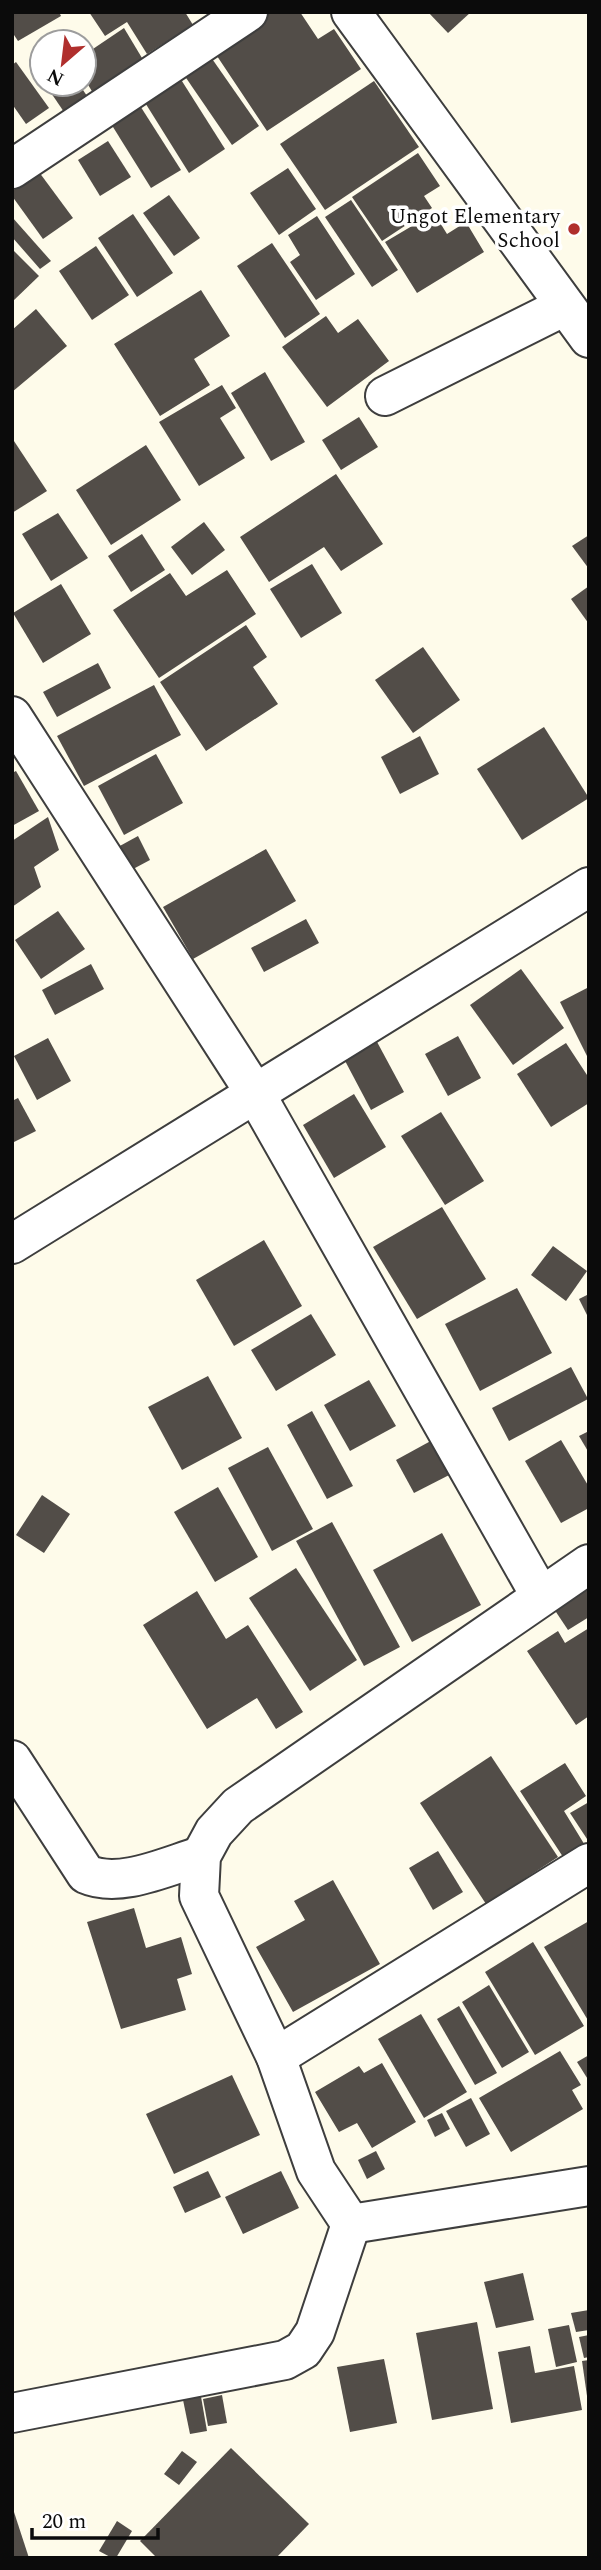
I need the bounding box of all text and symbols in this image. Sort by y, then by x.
north arrow [28,28,98,98]
text: N [42,60,69,93]
place label: Ungot Elementary School [389,201,561,257]
marker: Ungot Elementary School [566,221,582,237]
scale bar [32,2496,158,2540]
text: 20 m [42,2506,86,2538]

